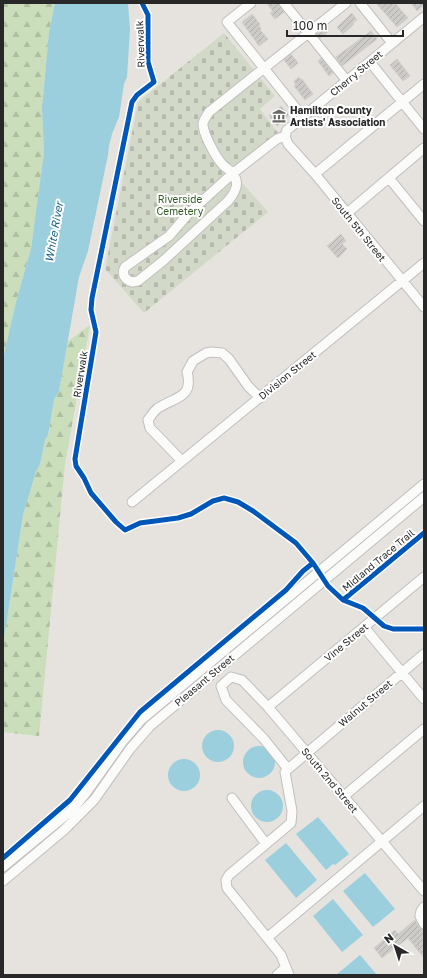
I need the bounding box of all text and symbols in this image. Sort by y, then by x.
scale bar [287,12,403,38]
text: 100 m [293,18,327,33]
street label: Riverwalk [133,20,147,68]
street label: Cherry Street [327,48,385,98]
place label: Hamilton County Artists' Association [290,104,385,128]
museum icon: Hamilton County Artists' Association [271,108,287,124]
park label: Riverside Cemetery [157,193,204,217]
street label: South 5th Street [329,194,389,264]
water label: White River [42,199,65,263]
street label: Division Street [256,348,318,402]
street label: Riverwalk [70,349,90,398]
street label: Midland Trace Trail [340,526,416,594]
street label: Vine Street [322,620,370,664]
street label: Pleasant Street [172,652,236,708]
street label: Walnut Street [336,677,394,729]
street label: South 2nd Street [299,745,361,815]
north arrow [375,926,415,966]
text: N [381,930,396,946]

